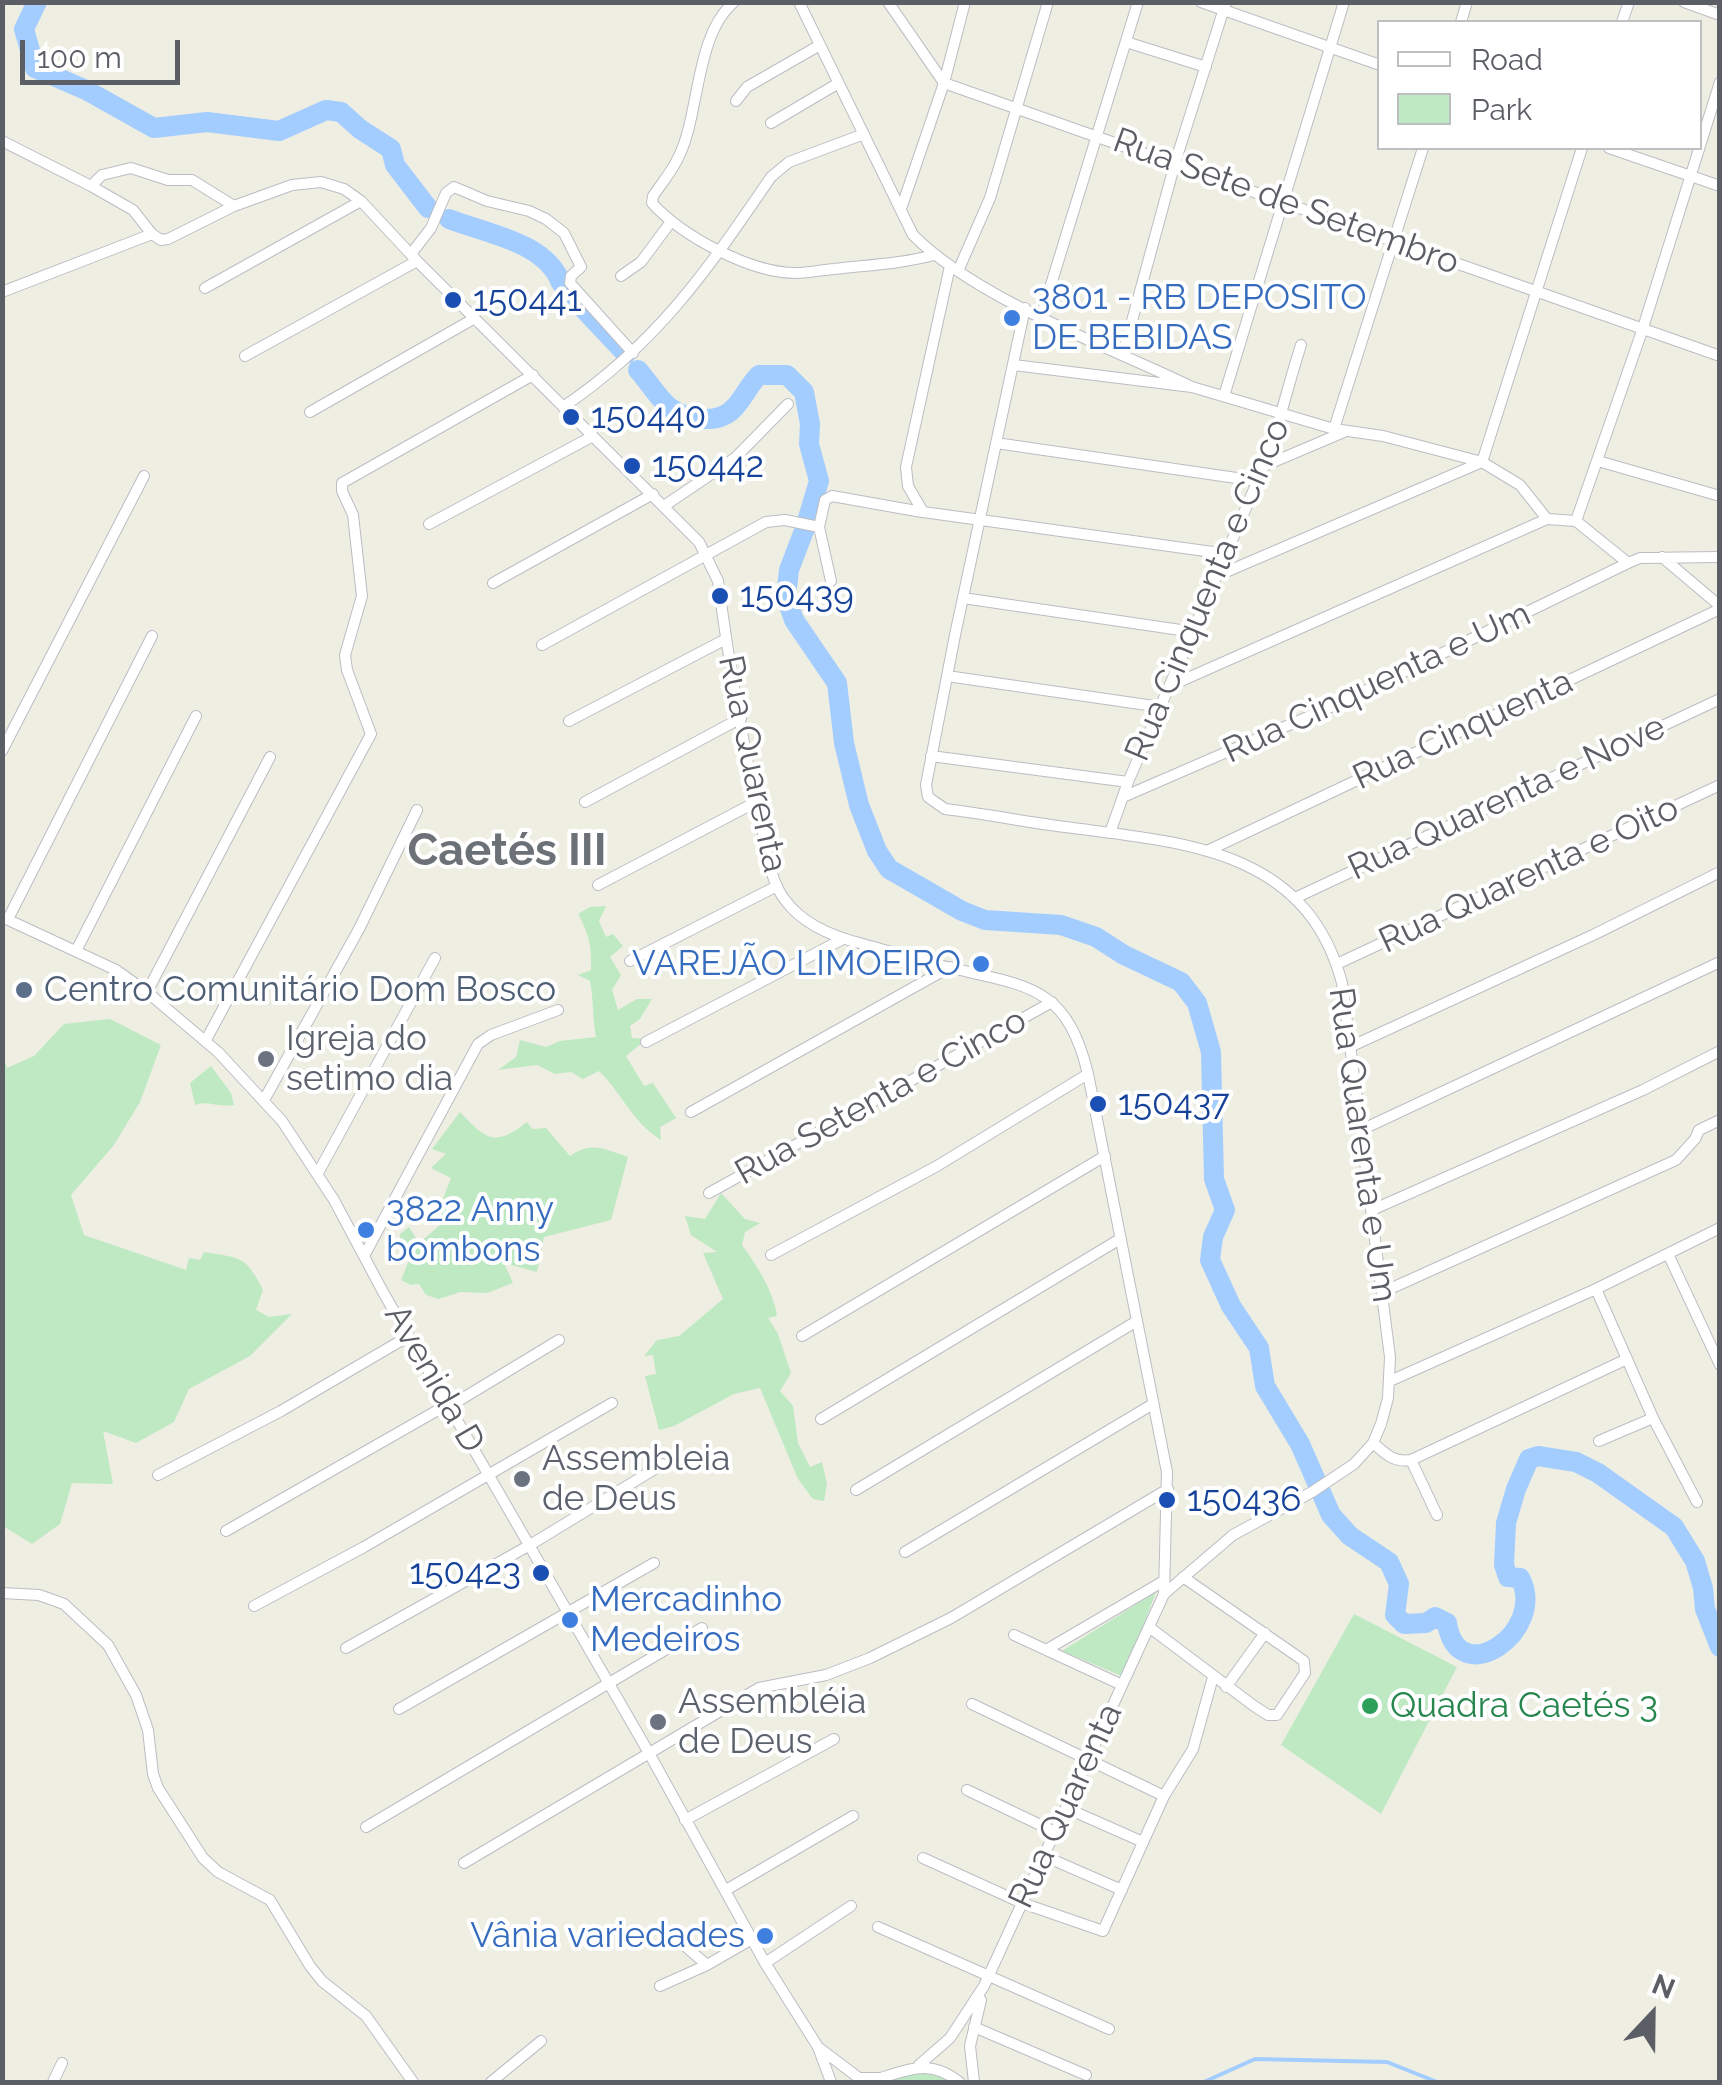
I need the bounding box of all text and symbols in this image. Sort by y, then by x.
scale bar [25,20,185,82]
legend [1377,20,1702,150]
text: 100 m [37,40,122,75]
text: Road [1471,42,1543,77]
text: Park [1471,92,1532,127]
street label: Rua Sete de Setembro [1107,120,1465,284]
place label: 3801 - RB DEPOSITO DE BEBIDAS [1032,277,1367,359]
place label: 150441 [473,279,582,321]
marker: 150441 [442,289,464,311]
marker: 3801 - RB DEPOSITO DE BEBIDAS [1001,307,1023,329]
place label: 150440 [591,396,706,438]
marker: 150440 [560,406,582,428]
street label: Rua Cinquenta e Cinco [1117,413,1299,767]
place label: 150442 [652,445,764,487]
marker: 150442 [621,455,643,477]
place label: 150439 [740,575,854,617]
marker: 150439 [709,585,731,607]
street label: Rua Cinquenta e Um [1217,593,1537,773]
street label: Rua Quarenta [709,652,795,876]
street label: Rua Cinquenta [1347,661,1579,799]
street label: Rua Quarenta e Nove [1342,706,1672,890]
street label: Rua Quarenta e Oito [1373,787,1685,963]
district label: Caetés III [408,824,606,878]
place label: VAREJÃO LIMOEIRO [632,943,961,985]
marker: VAREJÃO LIMOEIRO [970,953,992,975]
place label: Centro Comunitário Dom Bosco [44,969,556,1011]
marker: Centro Comunitário Dom Bosco [13,979,35,1001]
street label: Rua Quarenta e Um [1319,985,1405,1305]
street label: Rua Setenta e Cinco [728,1000,1034,1194]
place label: Igreja do setimo dia [286,1018,453,1100]
marker: Igreja do setimo dia [255,1048,277,1070]
place label: 150437 [1118,1083,1230,1125]
marker: 150437 [1087,1093,1109,1115]
place label: 3822 Anny bombons [386,1189,554,1271]
marker: 3822 Anny bombons [355,1219,377,1241]
street label: Avenida D [375,1298,493,1460]
place label: Assembleia de Deus [542,1438,730,1520]
marker: Assembleia de Deus [511,1468,533,1490]
place label: 150436 [1187,1479,1301,1521]
marker: 150436 [1156,1489,1178,1511]
place label: 150423 [409,1552,521,1594]
marker: 150423 [530,1562,552,1584]
place label: Mercadinho Medeiros [590,1579,782,1661]
marker: Mercadinho Medeiros [559,1609,581,1631]
place label: Assembléia de Deus [678,1681,866,1763]
place label: Quadra Caetés 3 [1390,1685,1658,1727]
marker: Quadra Caetés 3 [1359,1695,1381,1717]
street label: Rua Quarenta [1000,1697,1132,1915]
marker: Assembléia de Deus [647,1711,669,1733]
place label: Vânia variedades [470,1915,745,1957]
marker: Vânia variedades [754,1925,776,1947]
north arrow [1602,1965,1702,2065]
text: N [1647,1967,1680,2006]

